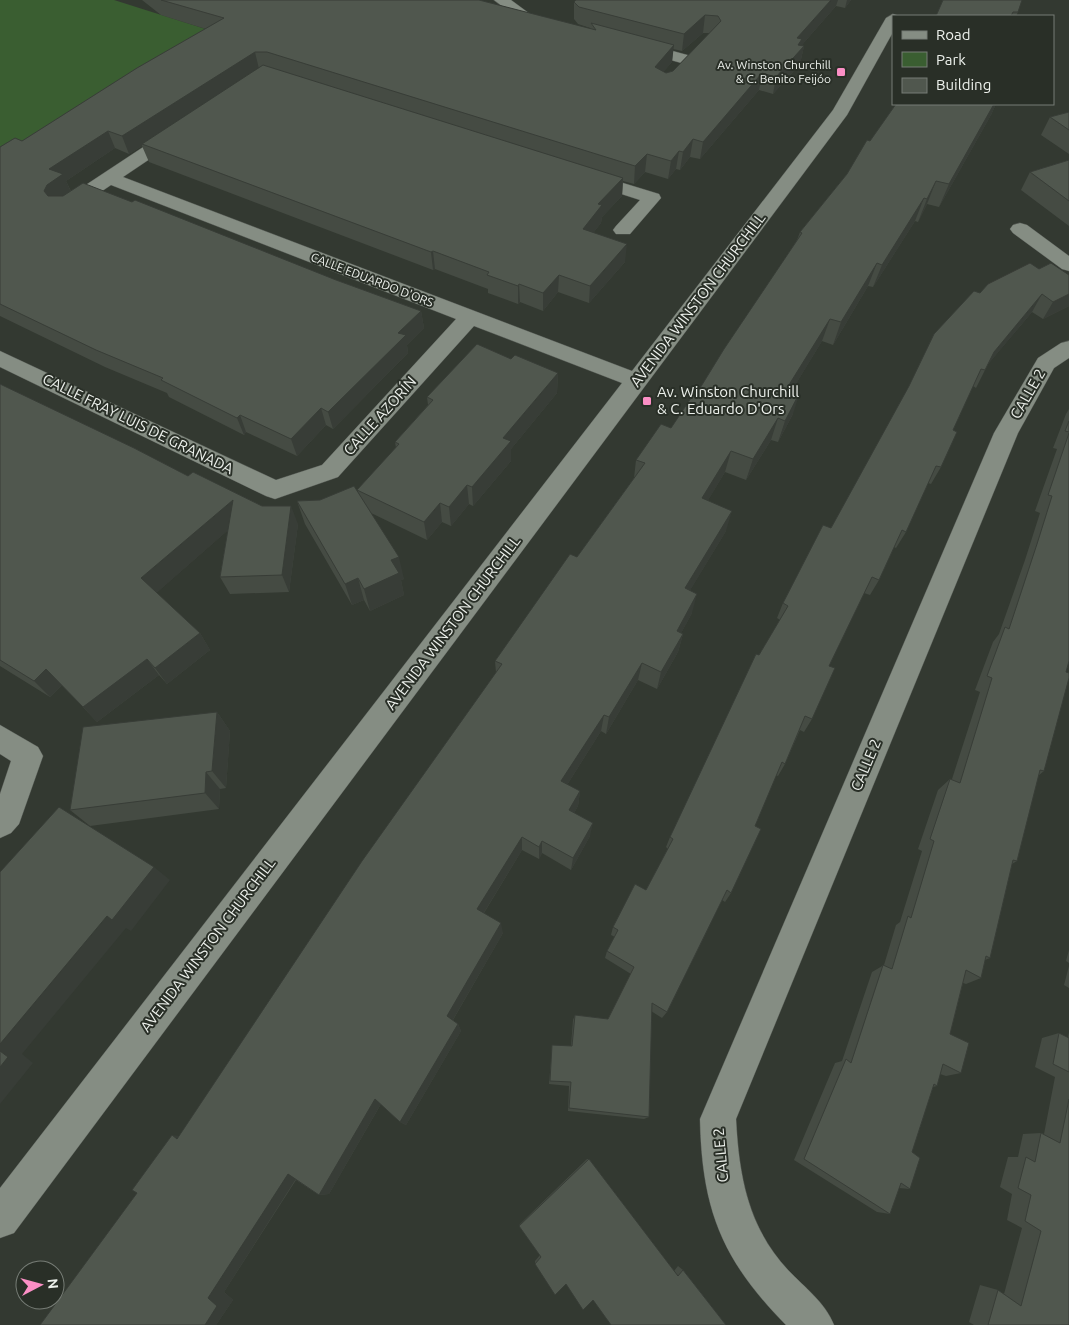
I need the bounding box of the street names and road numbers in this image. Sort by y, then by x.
street label: AVENIDA WINSTON CHURCHILL [627,209,769,390]
street label: CALLE EDUARDO D'ORS [309,250,435,309]
street label: CALLE 2 [1006,366,1049,422]
street label: CALLE FRAY LUIS DE GRANADA [40,370,237,477]
street label: CALLE AZORÍN [340,373,419,459]
street label: AVENIDA WINSTON CHURCHILL [382,532,524,713]
street label: CALLE 2 [847,736,884,793]
street label: AVENIDA WINSTON CHURCHILL [137,854,279,1035]
street label: CALLE 2 [710,1127,731,1183]

